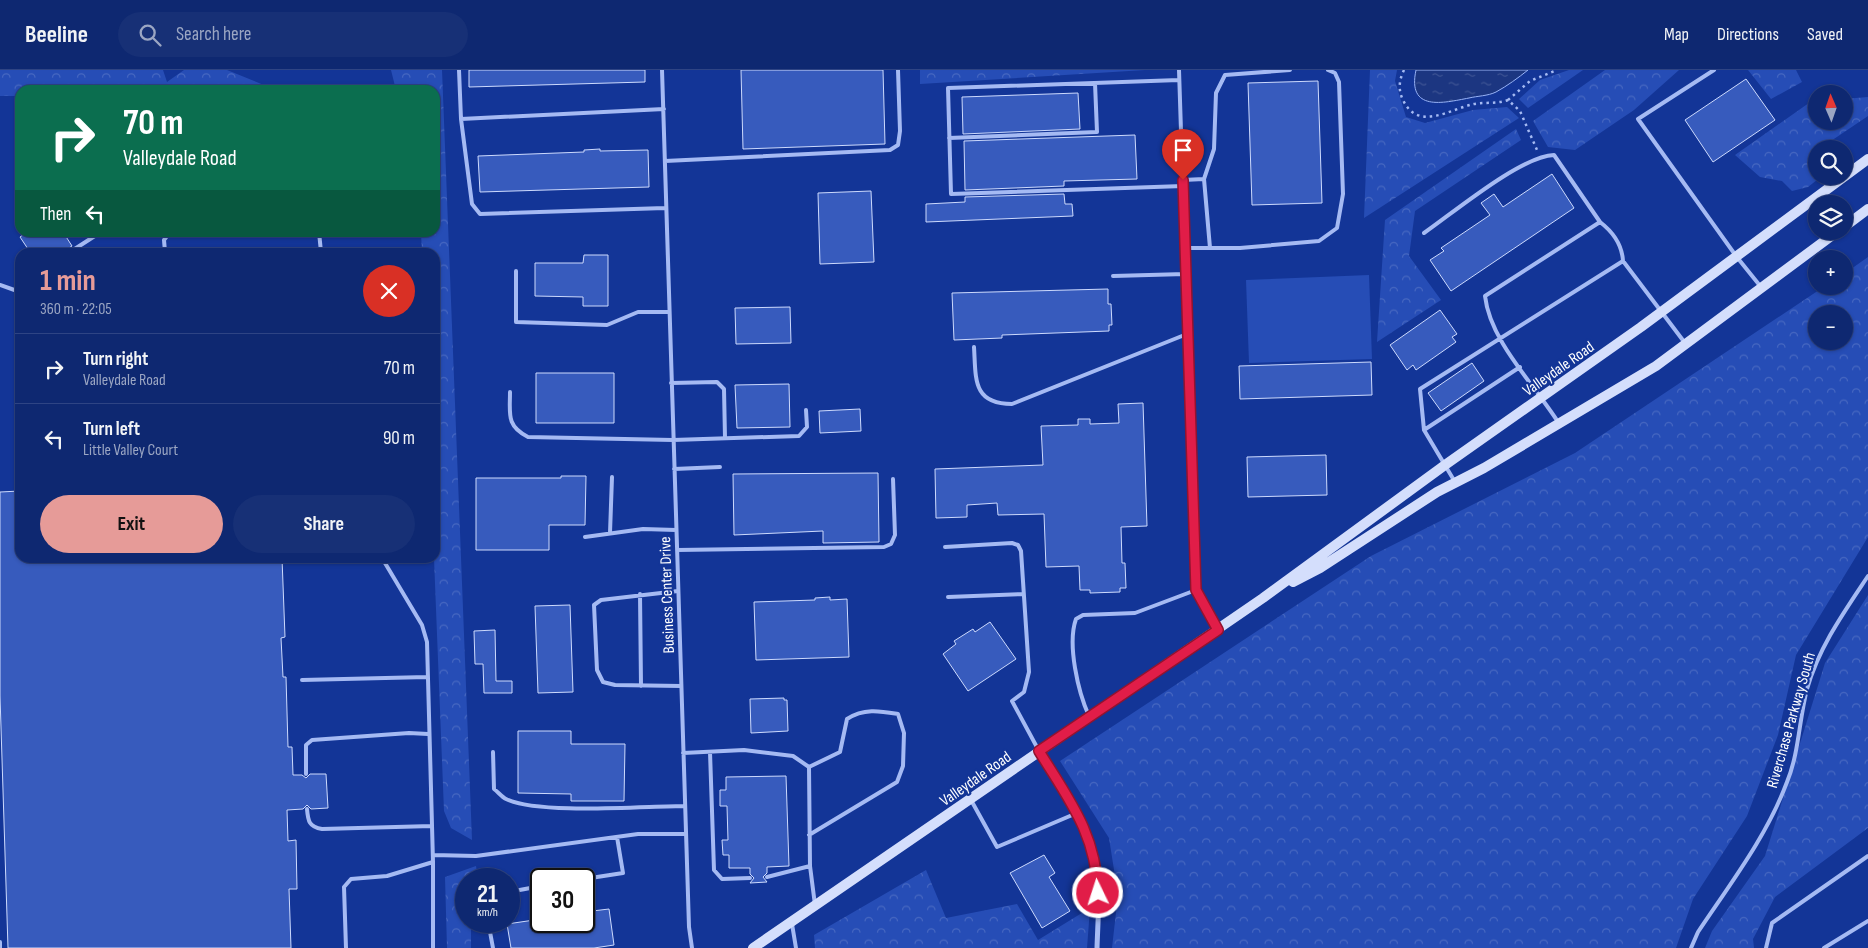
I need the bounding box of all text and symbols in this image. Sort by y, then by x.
search box [118,12,468,57]
text: Beeline [25,20,88,49]
icon: search [136,21,164,49]
text: Search here [176,23,251,46]
text: Map [1664,24,1689,45]
text: Directions [1717,24,1779,45]
text: Saved [1807,24,1843,45]
north arrow [1808,85,1852,130]
map controls [1808,85,1853,350]
text: 70 m [123,102,183,145]
icon: right [40,105,105,170]
pin [1162,129,1204,180]
icon: arrive [1169,136,1197,164]
button: search [1808,140,1853,185]
text: Valleydale Road [123,145,237,172]
button: layers [1808,195,1853,240]
icon: left [81,200,109,228]
text: Then [40,203,71,226]
button: + [1808,250,1853,295]
text: 1 min [40,263,96,299]
button: close [363,265,415,317]
text: 360 m · 22:05 [40,300,112,319]
button: − [1808,305,1853,350]
street label: Valleydale Road [1520,338,1598,401]
text: Turn right [83,348,148,371]
icon: right [40,355,68,383]
text: 70 m [384,357,415,380]
text: Valleydale Road [83,371,166,390]
text: Turn left [83,418,140,441]
icon: left [40,425,68,453]
text: 90 m [383,427,415,450]
text: Little Valley Court [83,441,178,460]
button: Exit [40,495,223,553]
button: Share [233,495,415,553]
street label: Business Center Drive [656,536,679,654]
street label: Riverchase Parkway South [1763,650,1820,790]
street label: Valleydale Road [937,748,1015,811]
position arrow [1071,866,1123,918]
speed limit sign: 30 [530,868,595,933]
text: 21 [477,879,498,910]
text: km/h [477,905,498,920]

